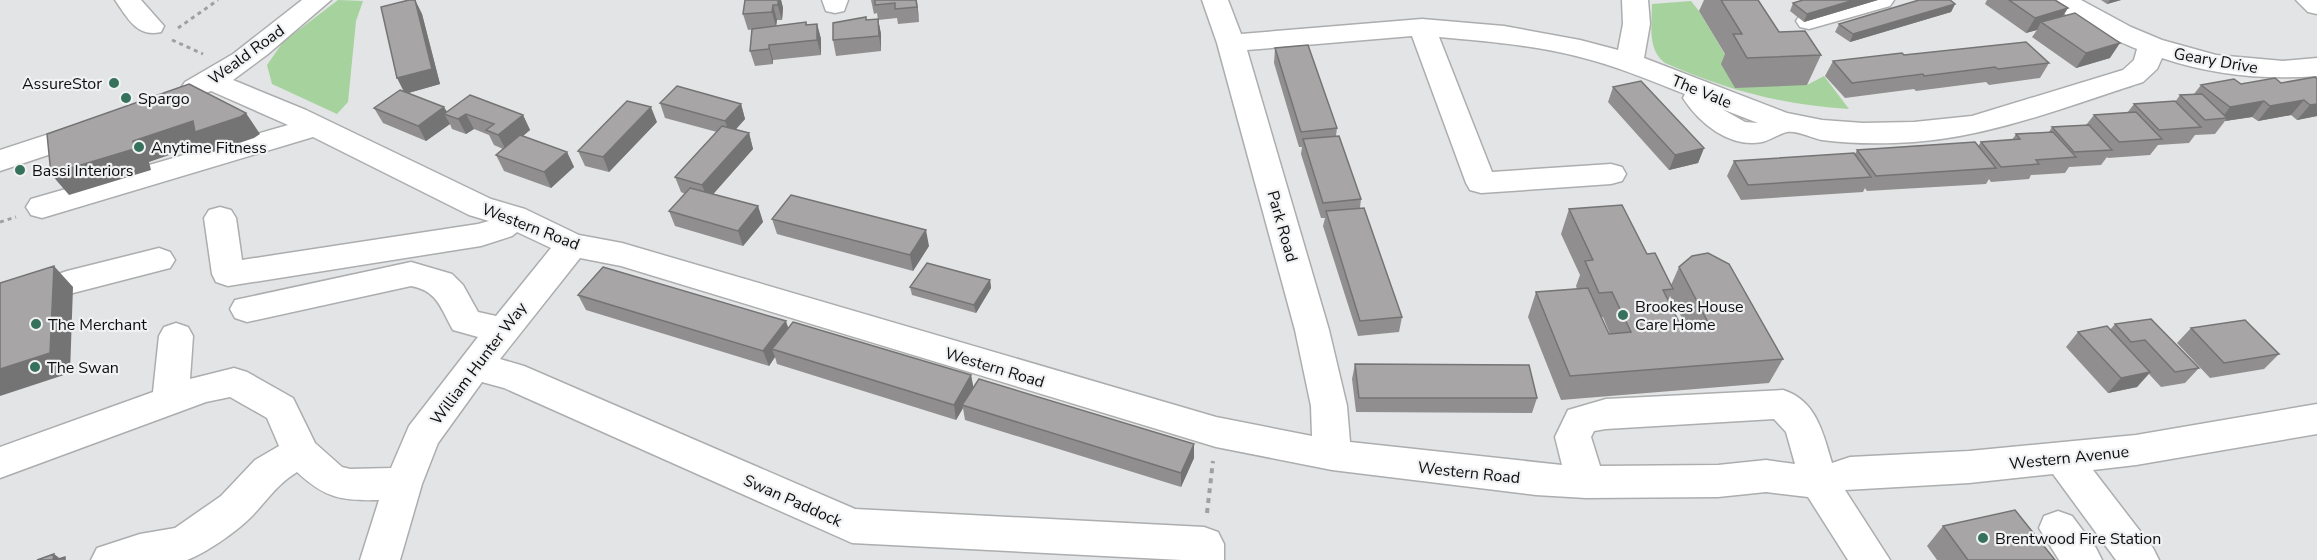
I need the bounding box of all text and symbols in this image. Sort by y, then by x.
street label: Weald Road [204,20,289,90]
street label: Geary Drive [2172,43,2260,79]
street label: The Vale [1668,70,1735,114]
place label: AssureStor [22,73,102,95]
marker: AssureStor [107,76,121,90]
place label: Spargo [138,88,190,110]
marker: Spargo [119,91,133,105]
place label: Anytime Fitness [151,137,267,159]
marker: Anytime Fitness [132,140,146,154]
place label: Bassi Interiors [32,160,133,182]
marker: Bassi Interiors [13,163,27,177]
street label: Park Road [1261,188,1303,265]
street label: Western Road [479,198,583,256]
place label: Brookes House Care Home [1635,296,1744,336]
street label: William Hunter Way [425,297,533,429]
marker: Brookes House Care Home [1616,308,1630,322]
place label: The Merchant [48,314,147,336]
marker: The Merchant [29,317,43,331]
street label: Western Road [942,342,1047,394]
place label: The Swan [47,357,119,379]
marker: The Swan [28,360,42,374]
street label: Western Avenue [2008,441,2130,475]
street label: Western Road [1417,457,1521,489]
street label: Swan Paddock [740,469,846,533]
place label: Brentwood Fire Station [1995,528,2161,550]
marker: Brentwood Fire Station [1976,531,1990,545]

